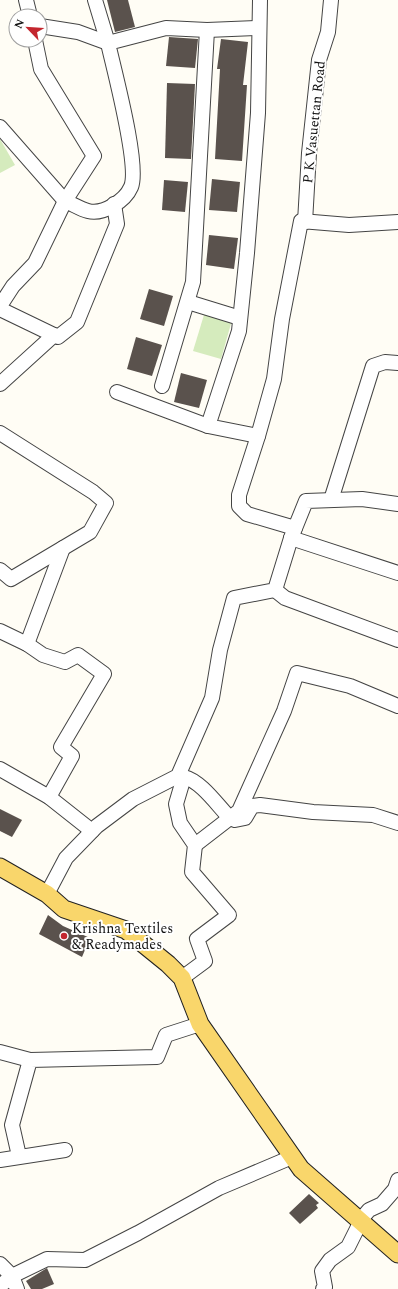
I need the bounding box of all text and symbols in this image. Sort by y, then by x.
north arrow [8,8,48,48]
text: N [10,16,29,32]
street label: P K Vasuettan Road [297,60,331,184]
place label: Krishna Textiles & Readymades [72,918,173,955]
marker: Krishna Textiles & Readymades [59,931,69,941]

